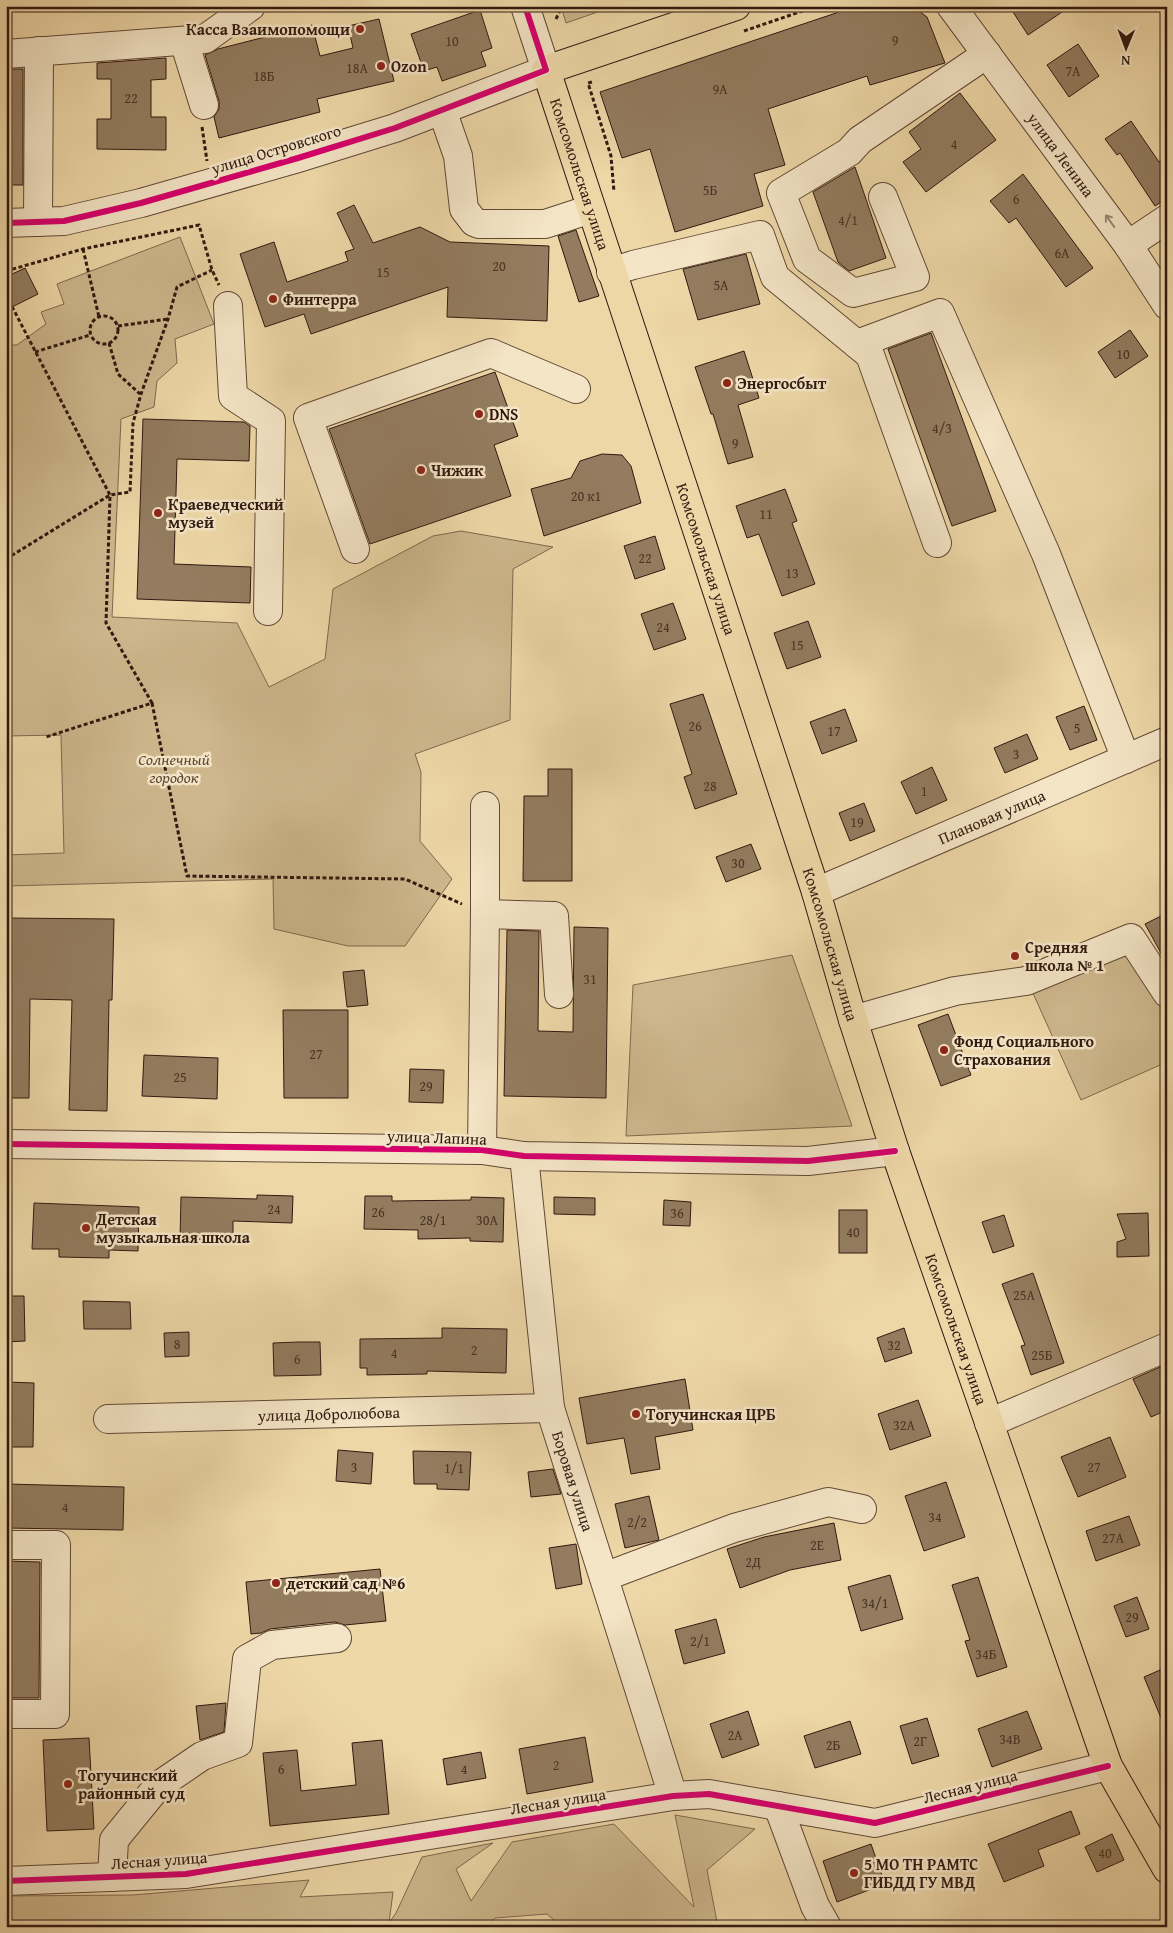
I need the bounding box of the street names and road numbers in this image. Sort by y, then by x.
street label: Комсомольская улица [544,95,616,254]
street label: улица Ленина [1021,106,1101,202]
street label: улица Островского [207,118,344,180]
street label: Комсомольская улица [670,480,743,638]
street label: Плановая улица [934,783,1049,850]
street label: Комсомольская улица [797,864,865,1024]
street label: улица Лапина [386,1123,488,1151]
street label: Комсомольская улица [919,1250,994,1408]
street label: улица Добролюбова [256,1400,401,1427]
street label: Боровая улица [546,1428,600,1535]
street label: Лесная улица [920,1763,1020,1809]
street label: Лесная улица [508,1782,608,1820]
street label: Лесная улица [110,1845,208,1875]

